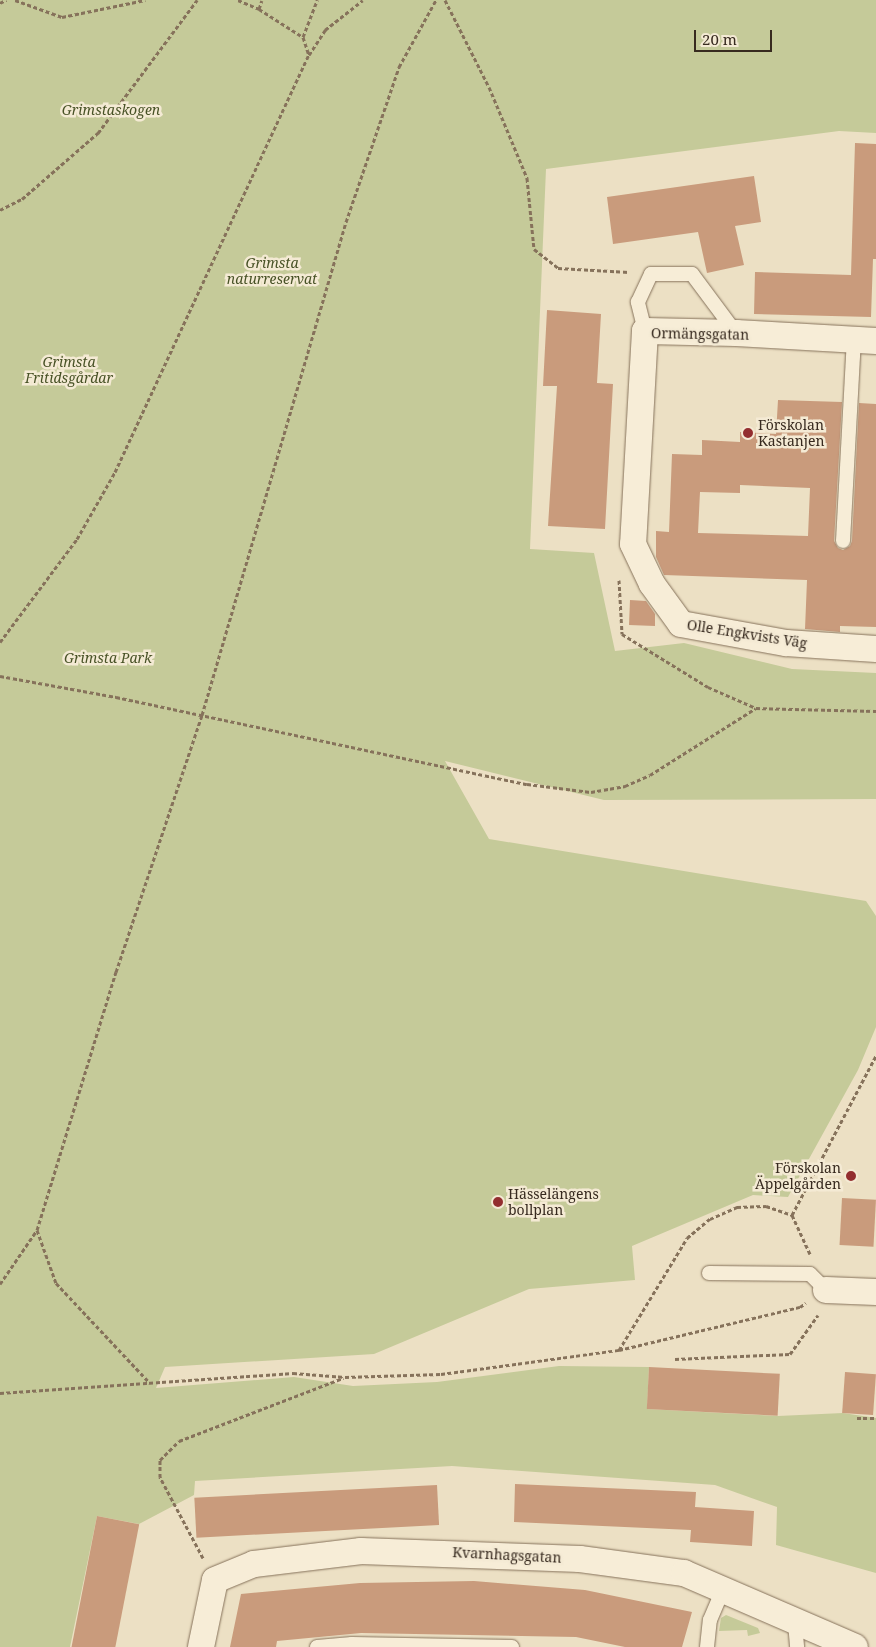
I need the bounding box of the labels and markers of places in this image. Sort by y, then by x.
place label: Förskolan Kastanjen [758,417,825,450]
marker: Förskolan Kastanjen [742,427,754,439]
place label: Förskolan Äppelgården [755,1160,841,1192]
marker: Förskolan Äppelgården [845,1170,857,1182]
place label: Hässelängens bollplan [508,1186,599,1218]
marker: Hässelängens bollplan [492,1196,504,1208]

